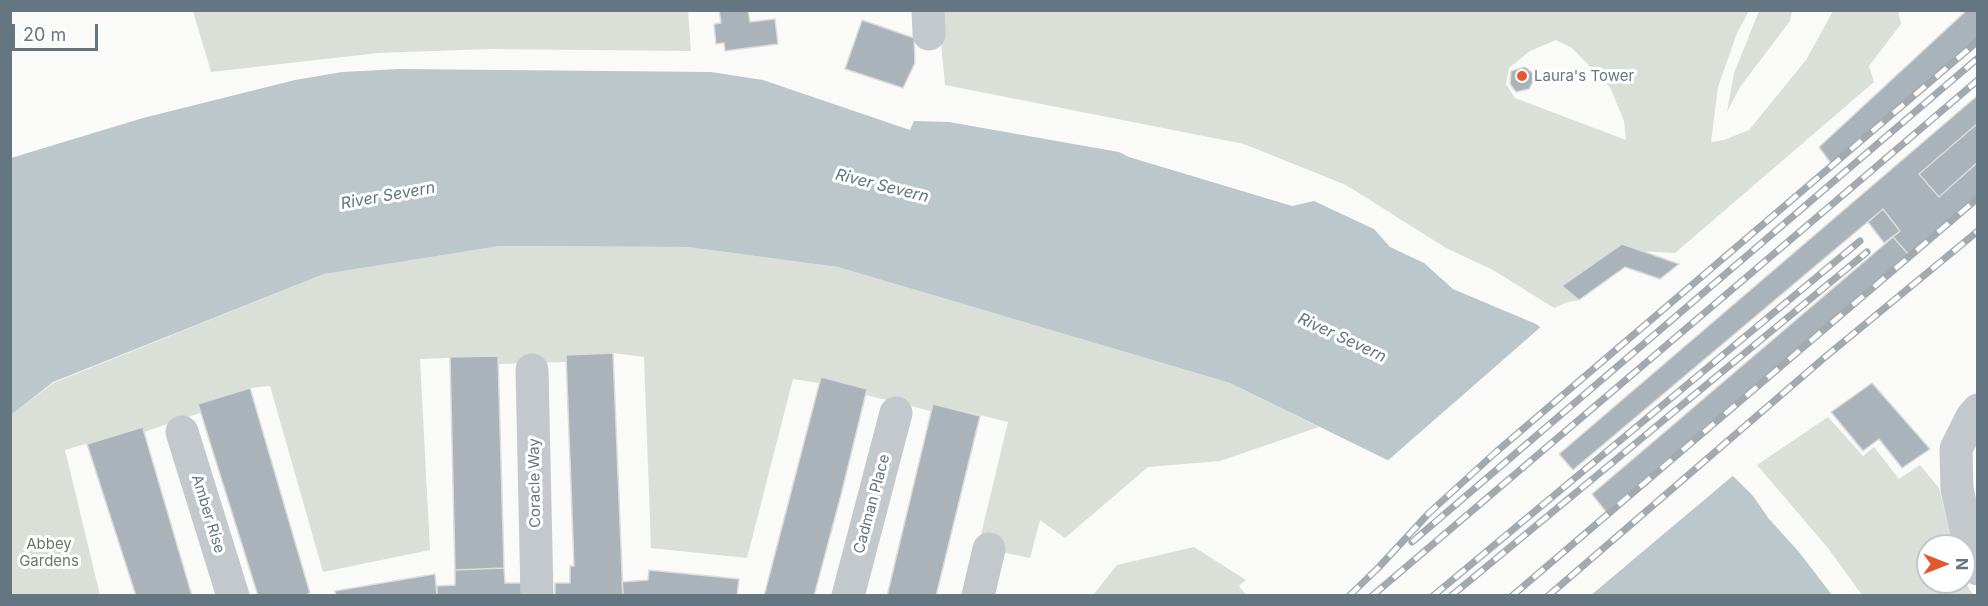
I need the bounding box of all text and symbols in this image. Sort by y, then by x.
scale bar [15,12,100,50]
text: 20 m [23,24,66,45]
place label: Laura's Tower [1534,67,1634,85]
marker: Laura's Tower [1515,69,1529,83]
water label: River Severn [833,165,931,207]
water label: River Severn [339,178,437,214]
water label: River Severn [1295,309,1389,367]
street label: Coracle Way [525,438,545,528]
street label: Cadman Place [850,452,894,556]
street label: Amber Rise [188,473,228,555]
north arrow [1916,534,1976,594]
park label: Abbey Gardens [19,535,79,570]
text: N [1952,558,1972,570]

